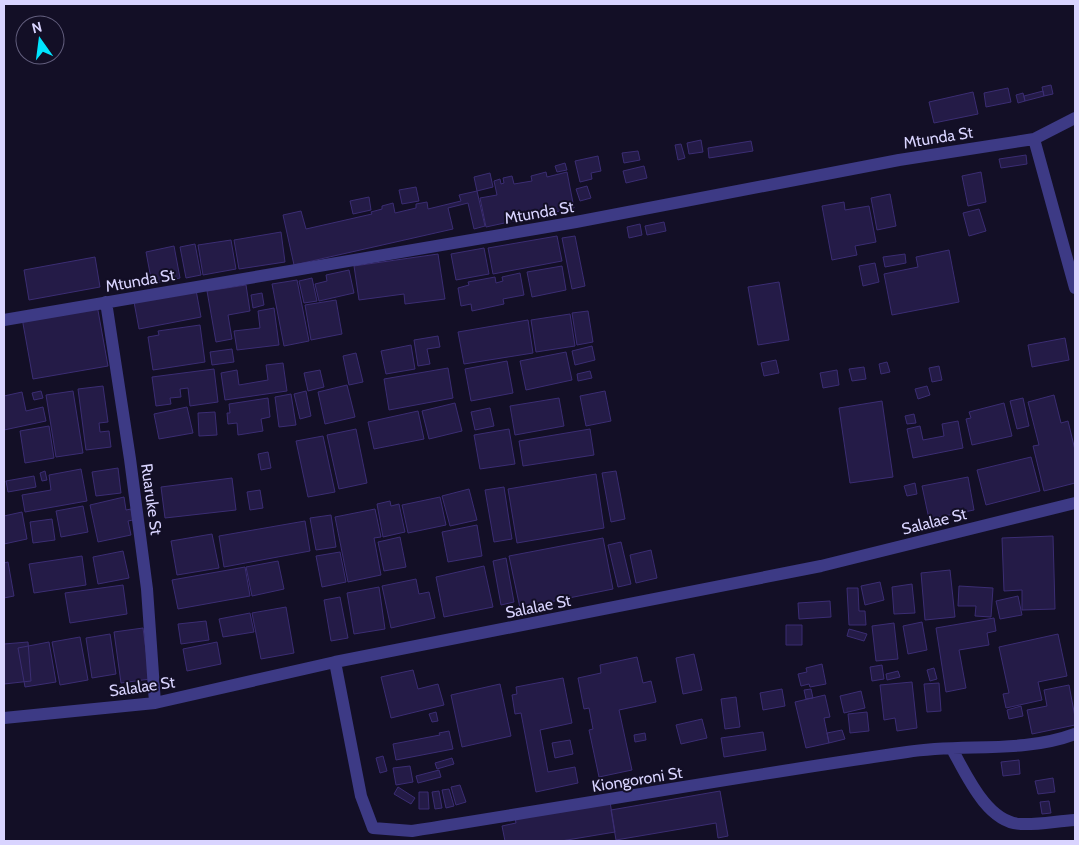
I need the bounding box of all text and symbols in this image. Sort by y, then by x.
north arrow [15,15,65,65]
text: N [30,17,44,37]
street label: Mtunda St [902,123,975,152]
street label: Mtunda St [503,197,576,228]
street label: Mtunda St [104,265,177,296]
street label: Ruaruke St [137,462,166,537]
street label: Salalae St [900,504,969,539]
street label: Salalae St [504,591,573,622]
street label: Salalae St [108,672,177,701]
street label: Kiongoroni St [590,763,684,796]

